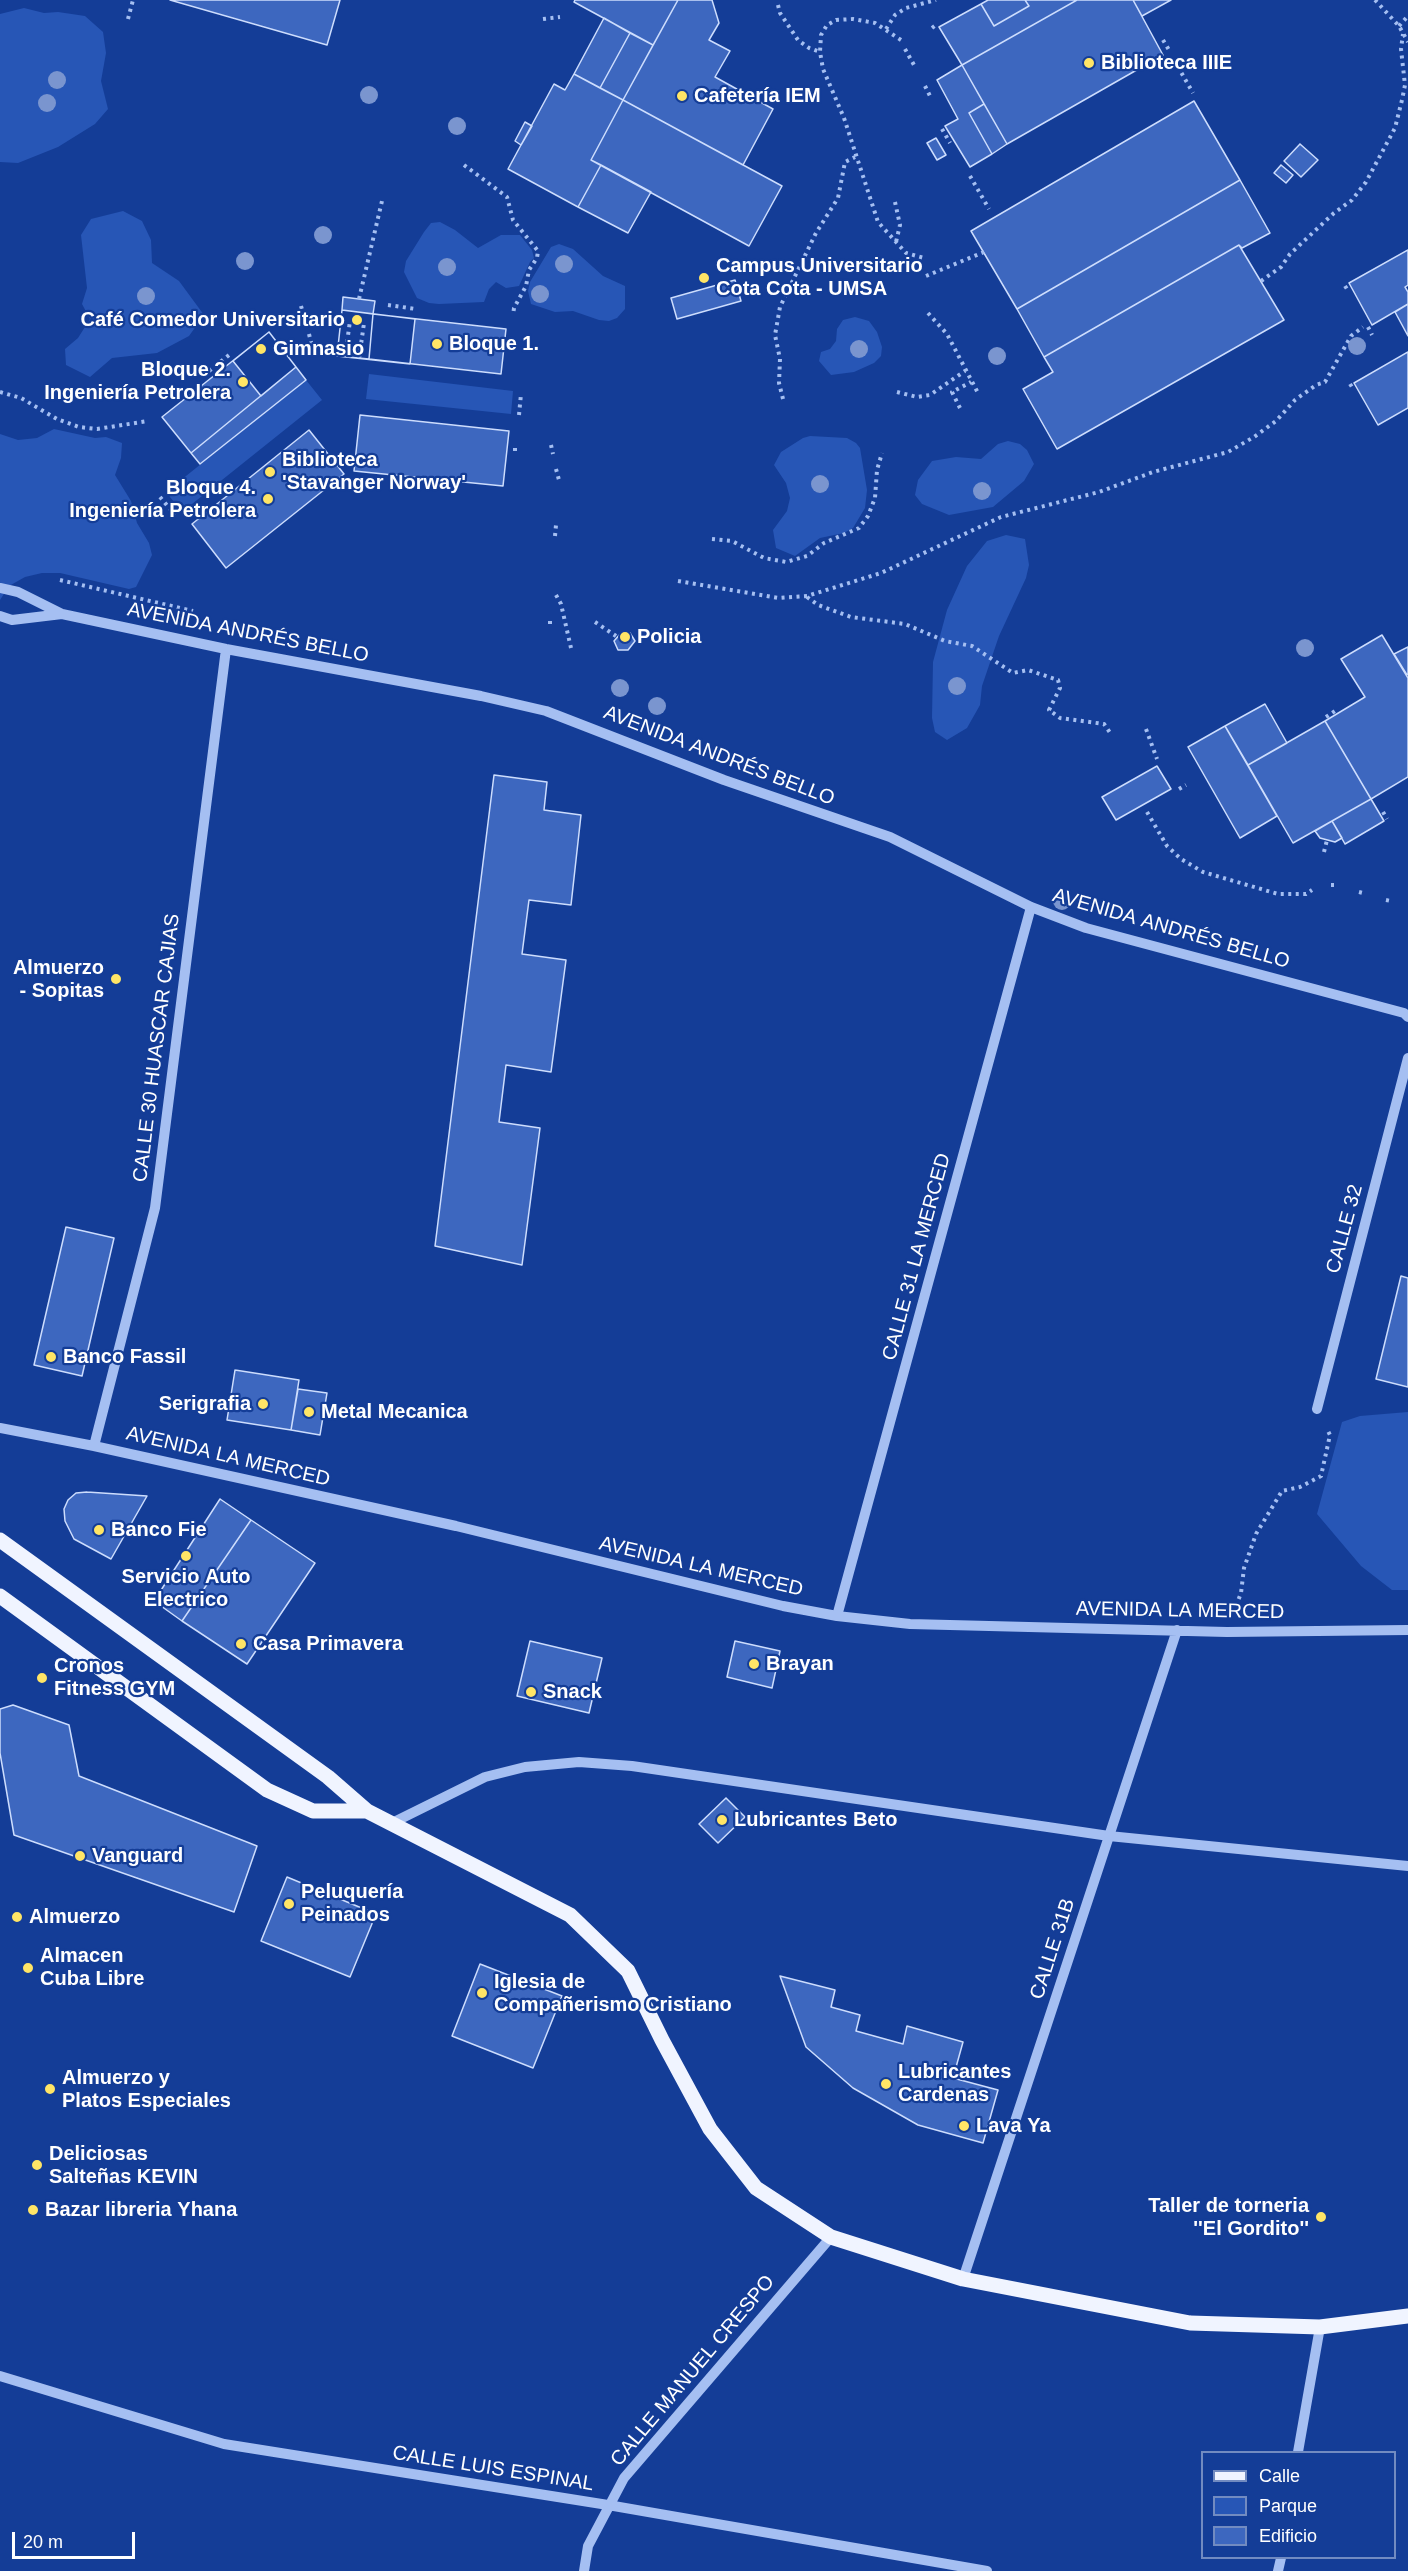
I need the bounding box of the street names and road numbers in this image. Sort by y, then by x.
street label: AVENIDA ANDRÉS BELLO [125,598,371,668]
street label: AVENIDA ANDRÉS BELLO [600,701,838,811]
street label: AVENIDA ANDRÉS BELLO [1050,884,1292,974]
street label: CALLE 30 HUASCAR CAJIAS [129,912,185,1184]
street label: CALLE 31 LA MERCED [878,1151,956,1363]
street label: CALLE 32 [1322,1182,1368,1276]
street label: AVENIDA LA MERCED [124,1422,332,1492]
street label: AVENIDA LA MERCED [597,1532,805,1602]
street label: AVENIDA LA MERCED [1076,1597,1284,1625]
street label: CALLE 31B [1025,1896,1081,2002]
street label: CALLE MANUEL CRESPO [606,2270,780,2472]
street label: CALLE LUIS ESPINAL [391,2441,595,2497]

